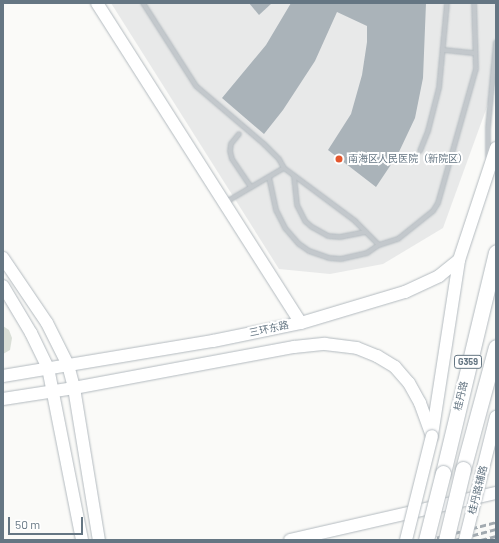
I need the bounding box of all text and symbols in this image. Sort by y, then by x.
marker: 南海区人民医院（新院区） [333,153,345,165]
place label: 南海区人民医院（新院区） [348,153,468,165]
street label: 三环东路 [248,319,290,339]
road number: G359 [454,355,482,369]
street label: 桂丹路 [452,380,470,412]
street label: 桂丹路辅路 [466,464,490,516]
scale bar [10,509,85,535]
text: 50 m [15,517,40,531]

